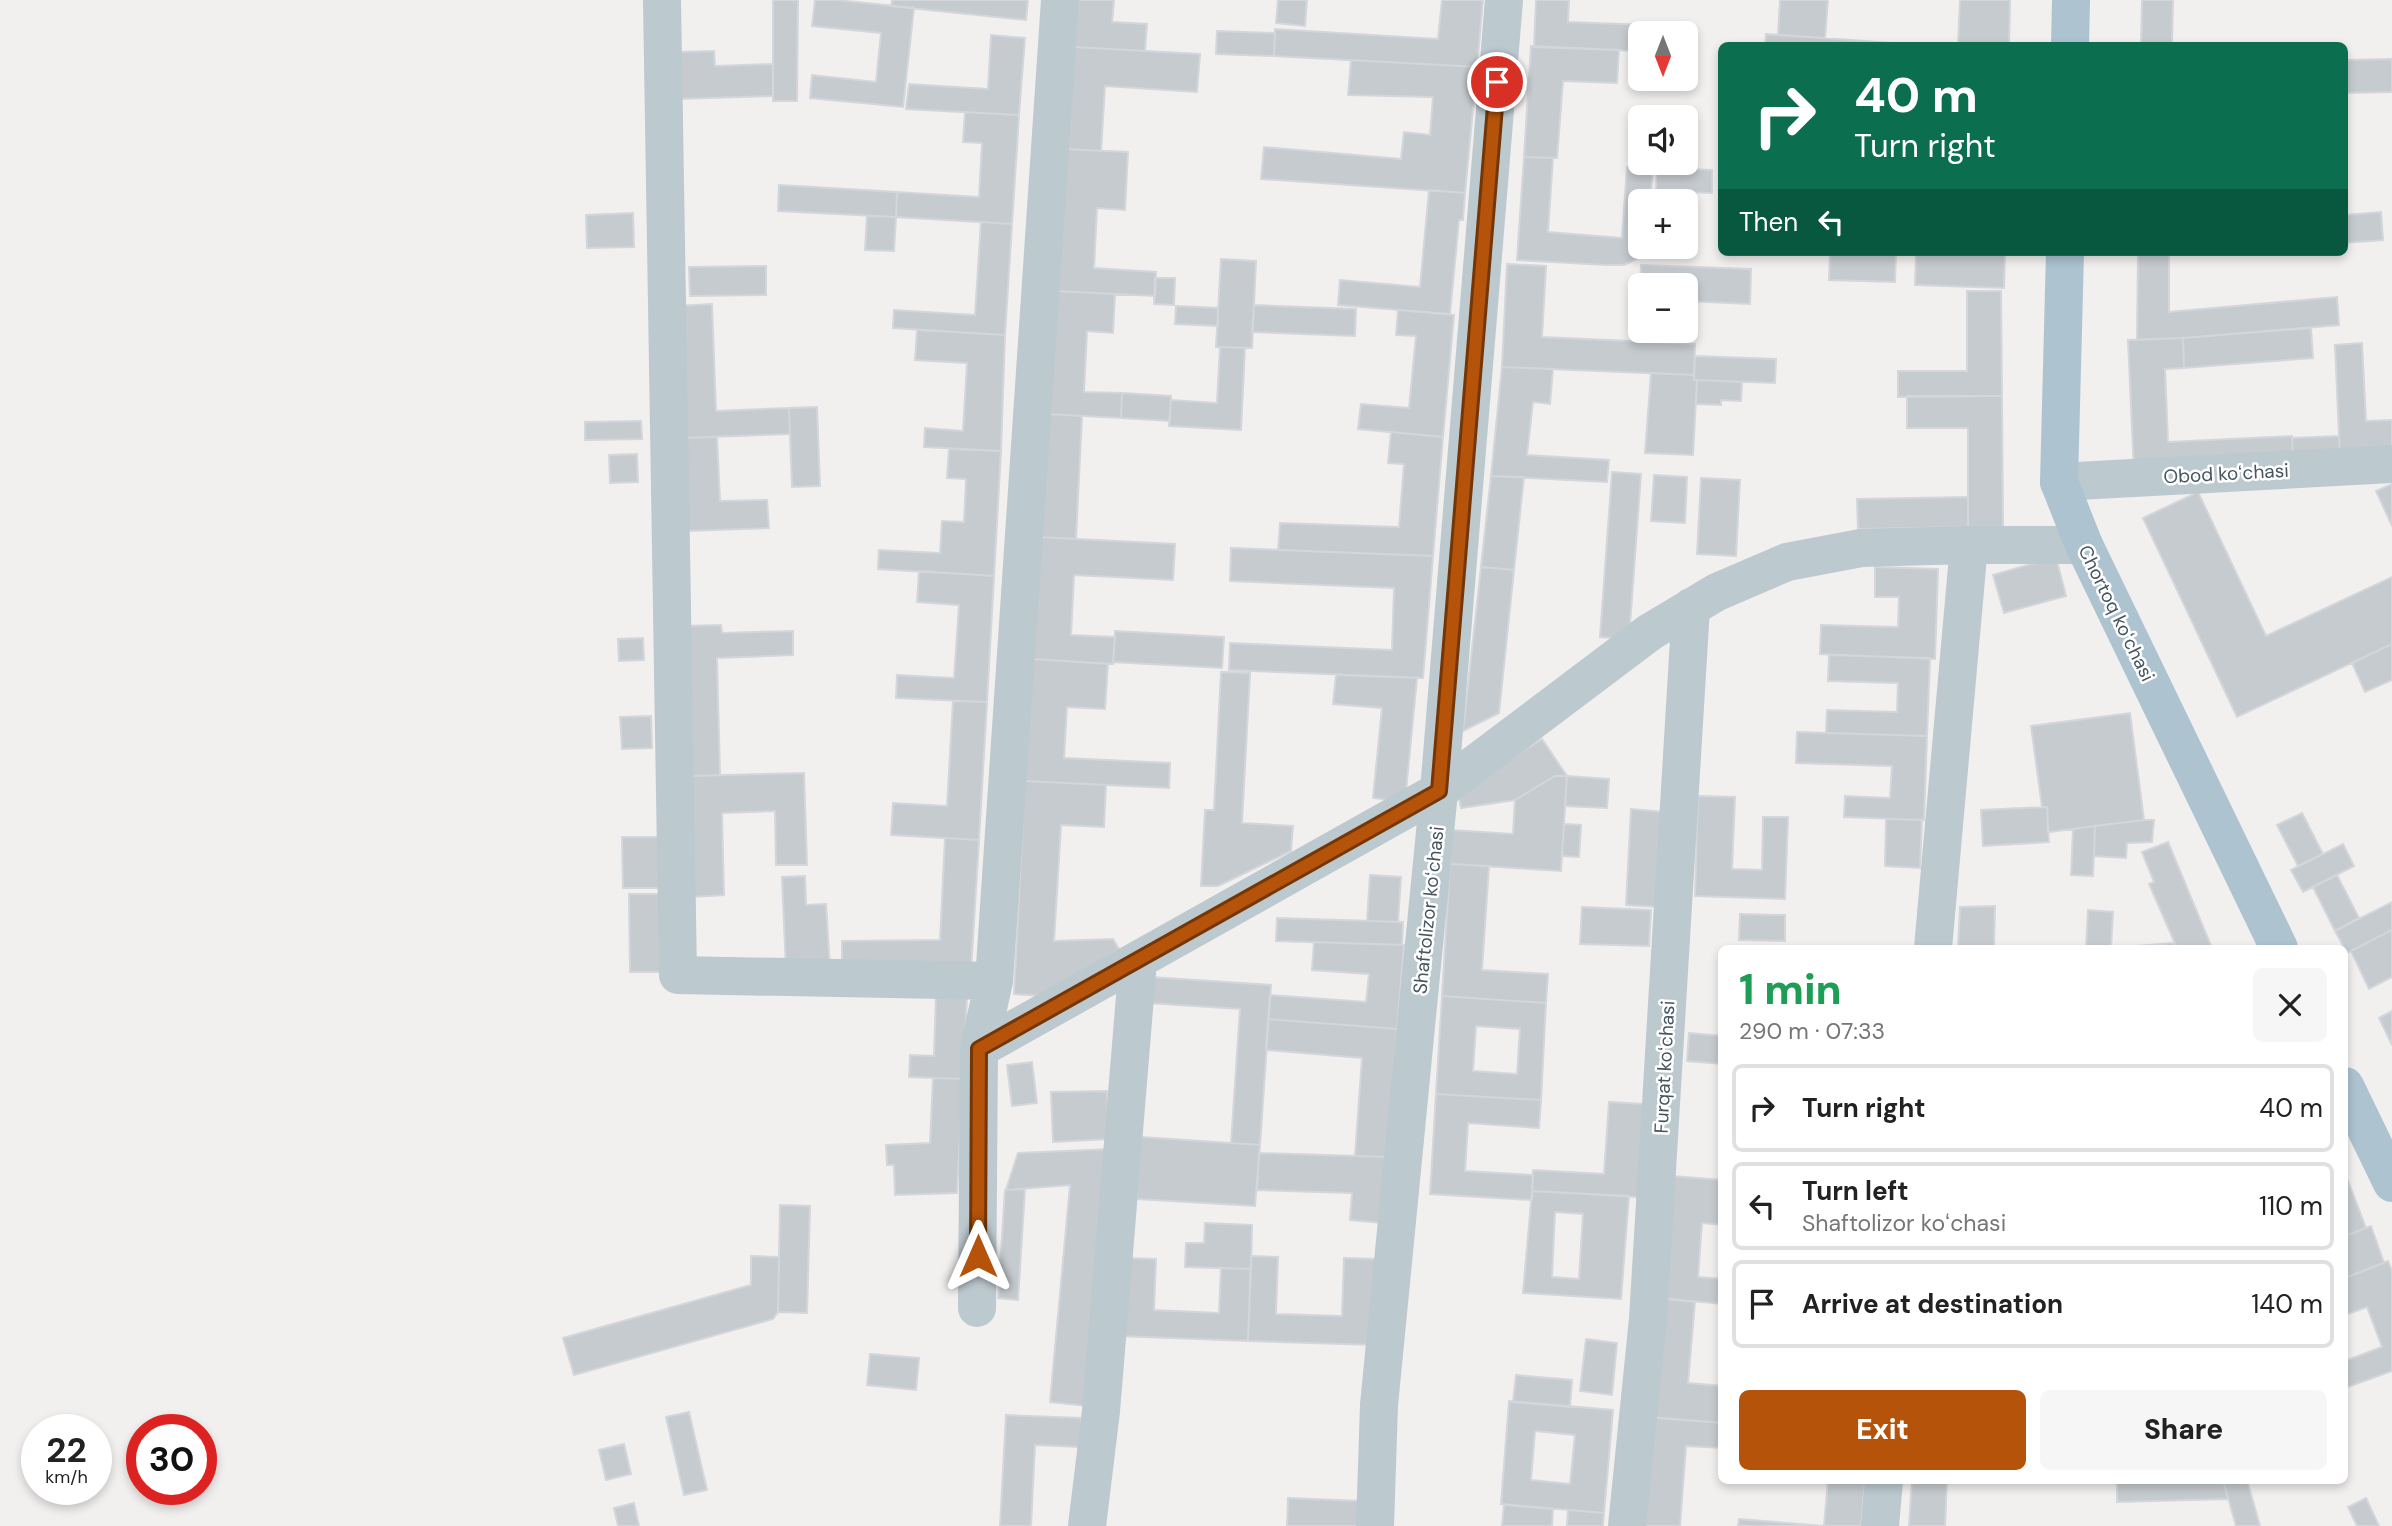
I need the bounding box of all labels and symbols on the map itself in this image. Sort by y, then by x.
north arrow [1628,21,1698,91]
pin [1467,52,1527,112]
street label: Obod koʻchasi [2163,458,2289,489]
street label: Chortoq koʻchasi [2073,541,2160,686]
street label: Shaftolizor koʻchasi [1407,825,1450,995]
street label: Furqat koʻchasi [1649,1000,1680,1134]
position arrow [941,1219,1015,1293]
speed limit sign: 30 [126,1414,217,1505]

